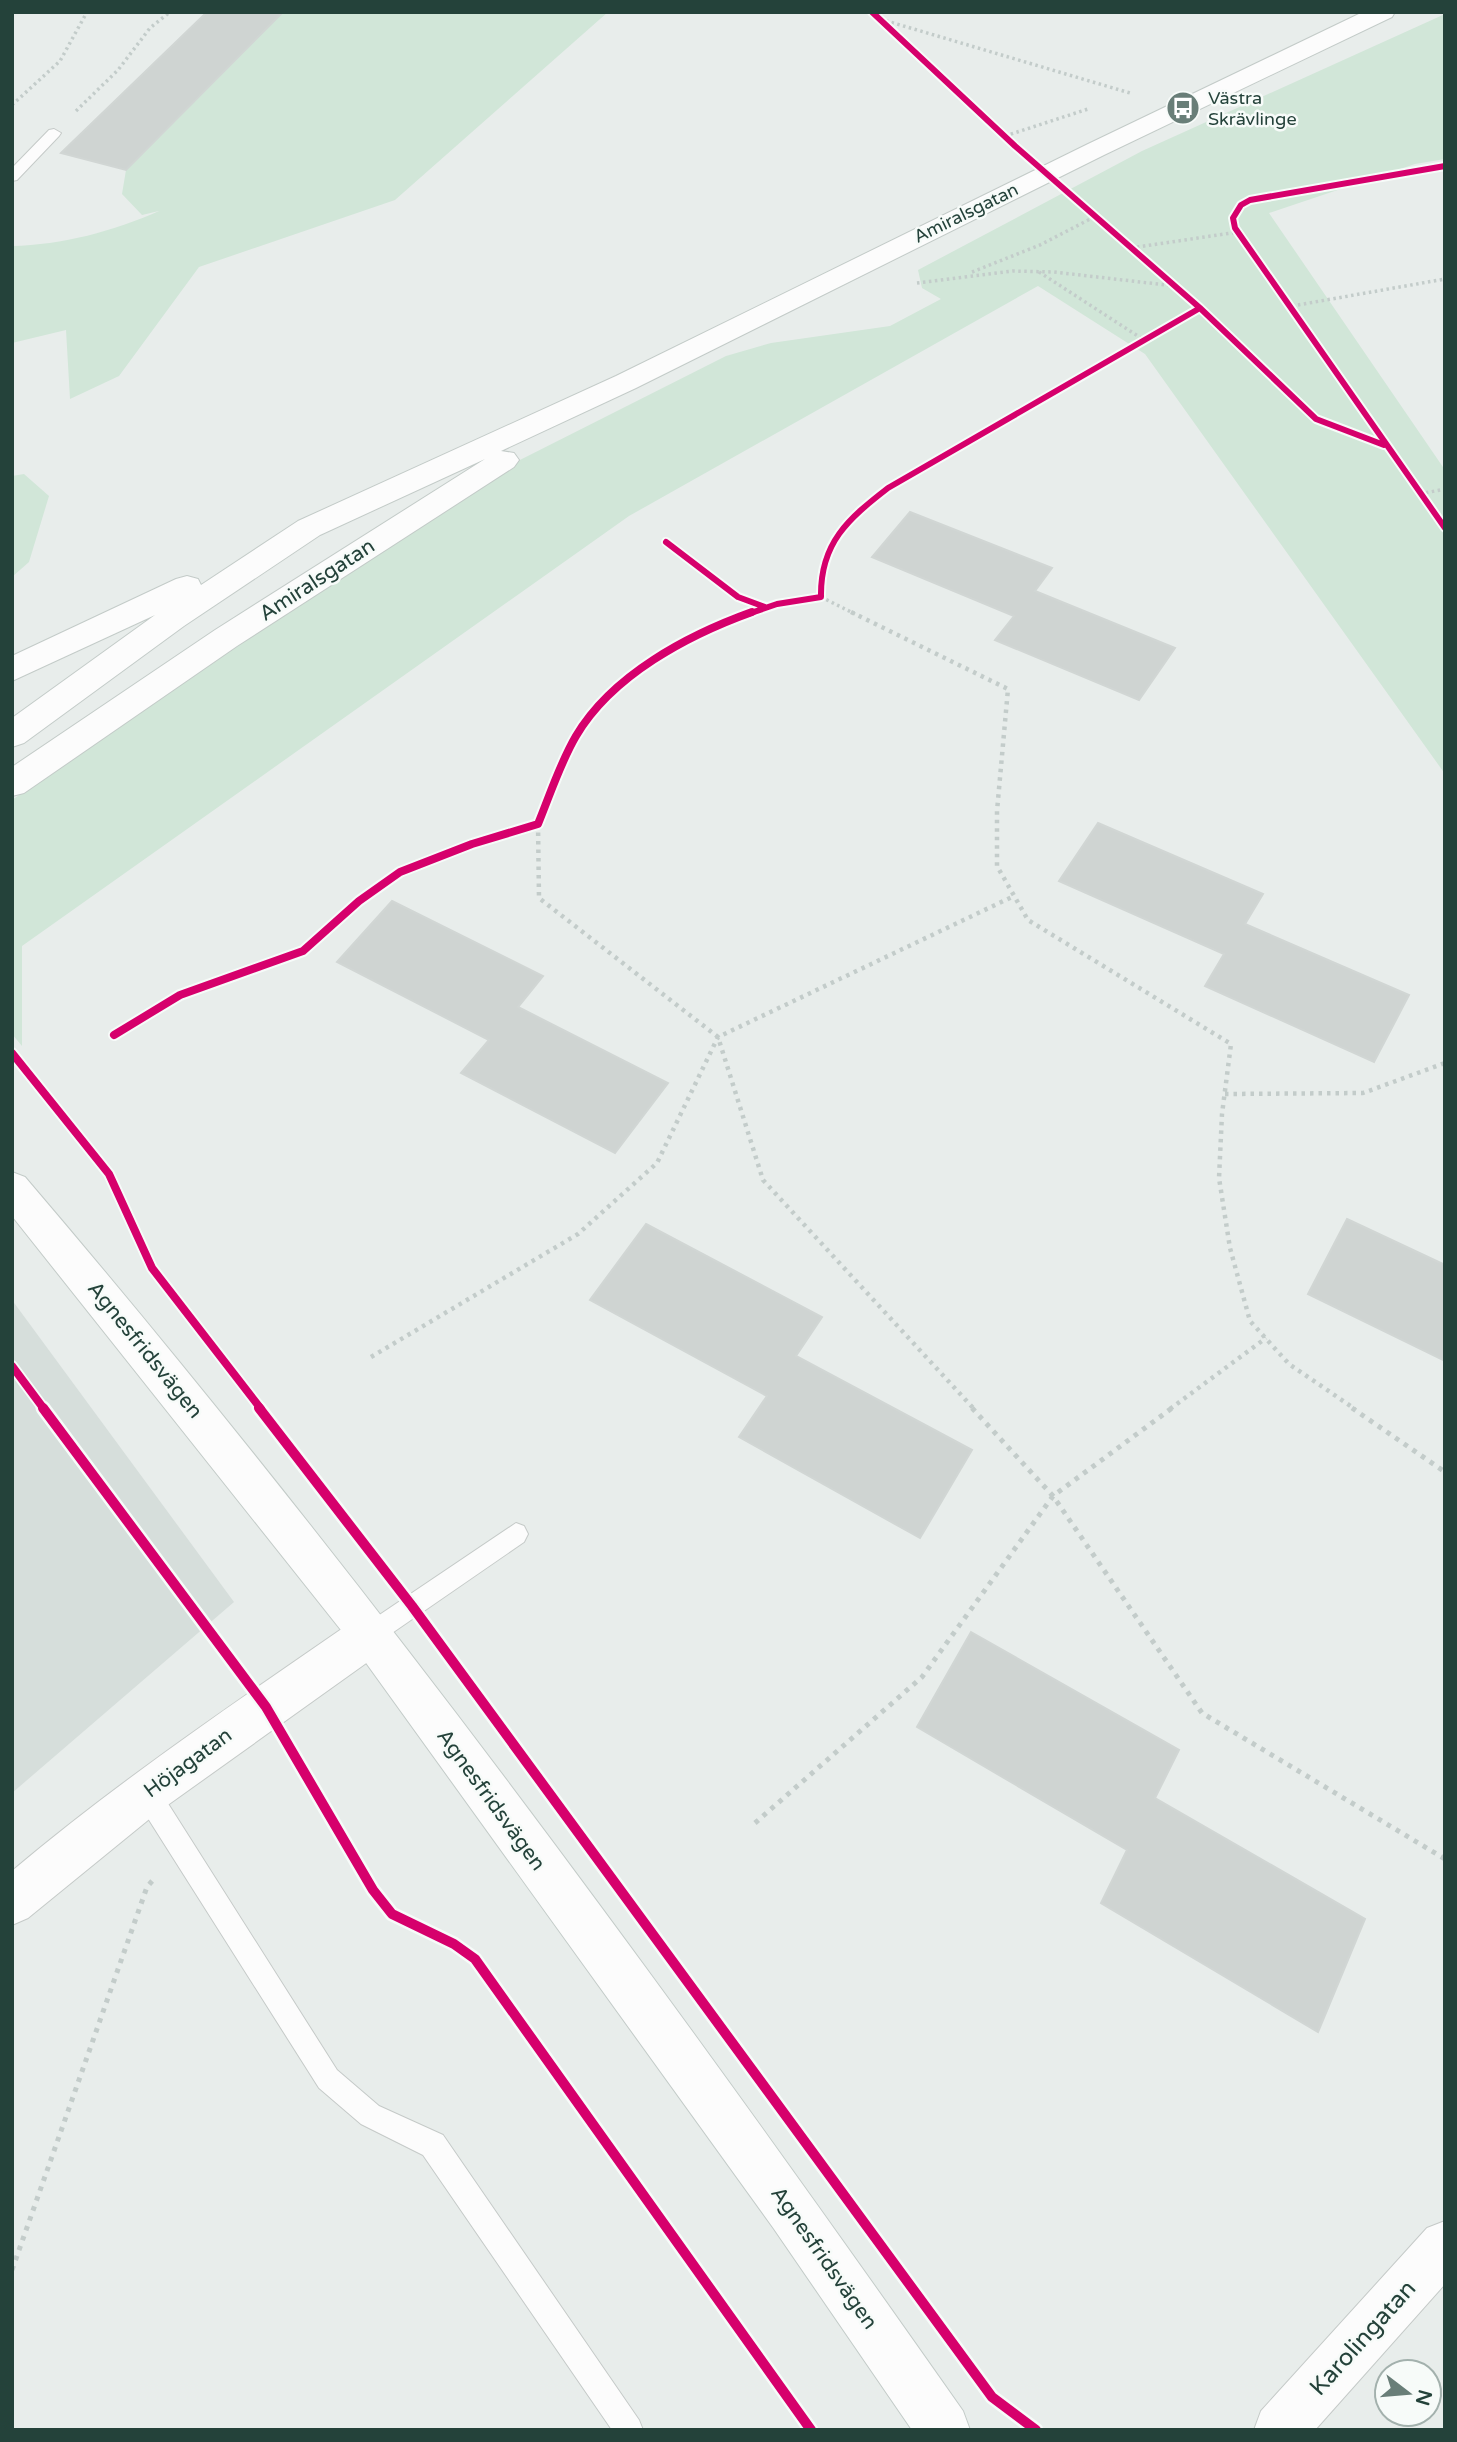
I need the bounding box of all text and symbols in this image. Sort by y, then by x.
place label: Västra Skrävlinge [1208,87,1297,130]
bus stop icon: Västra Skrävlinge [1164,89,1202,127]
street label: Amiralsgatan [910,178,1022,248]
street label: Amiralsgatan [255,533,379,627]
street label: Agnesfridsvägen [82,1277,208,1423]
street label: Höjagatan [139,1723,237,1803]
street label: Agnesfridsvägen [431,1724,551,1876]
street label: Agnesfridsvägen [765,2182,883,2334]
street label: Karolingatan [1304,2274,1422,2402]
north arrow [1373,2358,1443,2428]
text: N [1411,2387,1436,2408]

